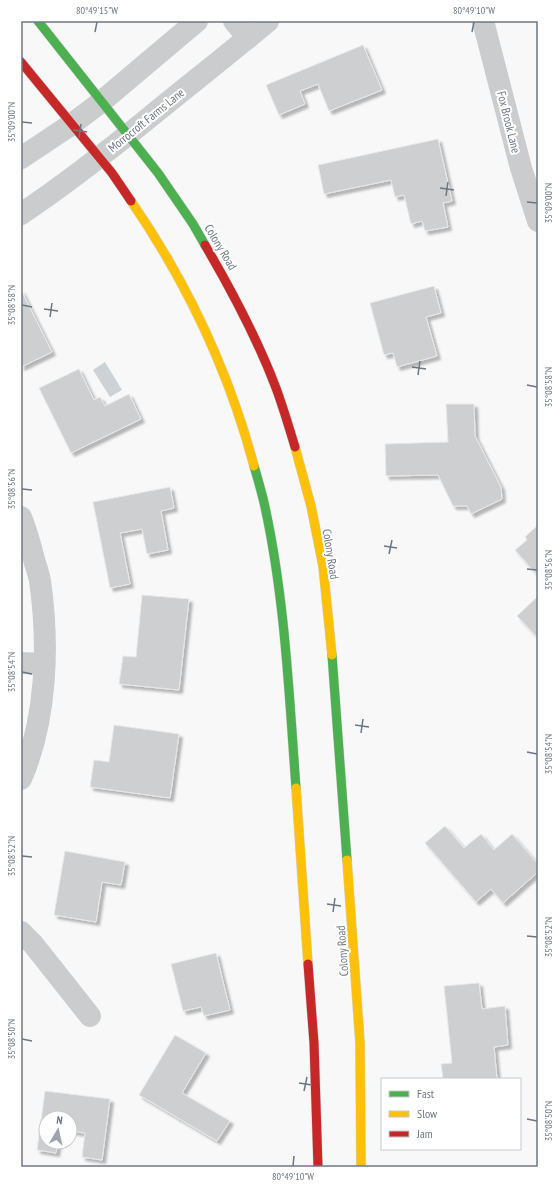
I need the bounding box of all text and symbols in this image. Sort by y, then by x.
text: 80°49'15"W [76,4,118,17]
text: 80°49'10"W [453,4,495,17]
street label: Morrocroft Farms Lane [105,85,187,155]
street label: Fox Brook Lane [494,90,524,155]
text: 35°09'00"N [5,102,18,142]
text: 35°09'00"N [542,183,555,223]
street label: Colony Road [201,221,241,273]
text: 35°08'58"N [5,285,18,325]
text: 35°08'58"N [542,367,555,407]
text: 35°08'56"N [5,469,18,509]
street label: Colony Road [320,528,342,580]
text: 35°08'56"N [542,550,555,590]
text: 35°08'54"N [5,652,18,692]
text: 35°08'54"N [542,734,555,774]
text: 35°08'52"N [5,836,18,876]
text: 35°08'52"N [542,917,555,957]
street label: Colony Road [333,925,351,977]
text: 35°08'50"N [5,1019,18,1059]
legend [381,1078,521,1150]
text: Fast [417,1086,435,1101]
text: 35°08'50"N [542,1101,555,1141]
text: Slow [417,1106,438,1121]
north arrow [38,1110,78,1150]
text: N [56,1113,64,1128]
text: Jam [416,1126,433,1141]
text: 80°49'10"W [272,1170,314,1183]

